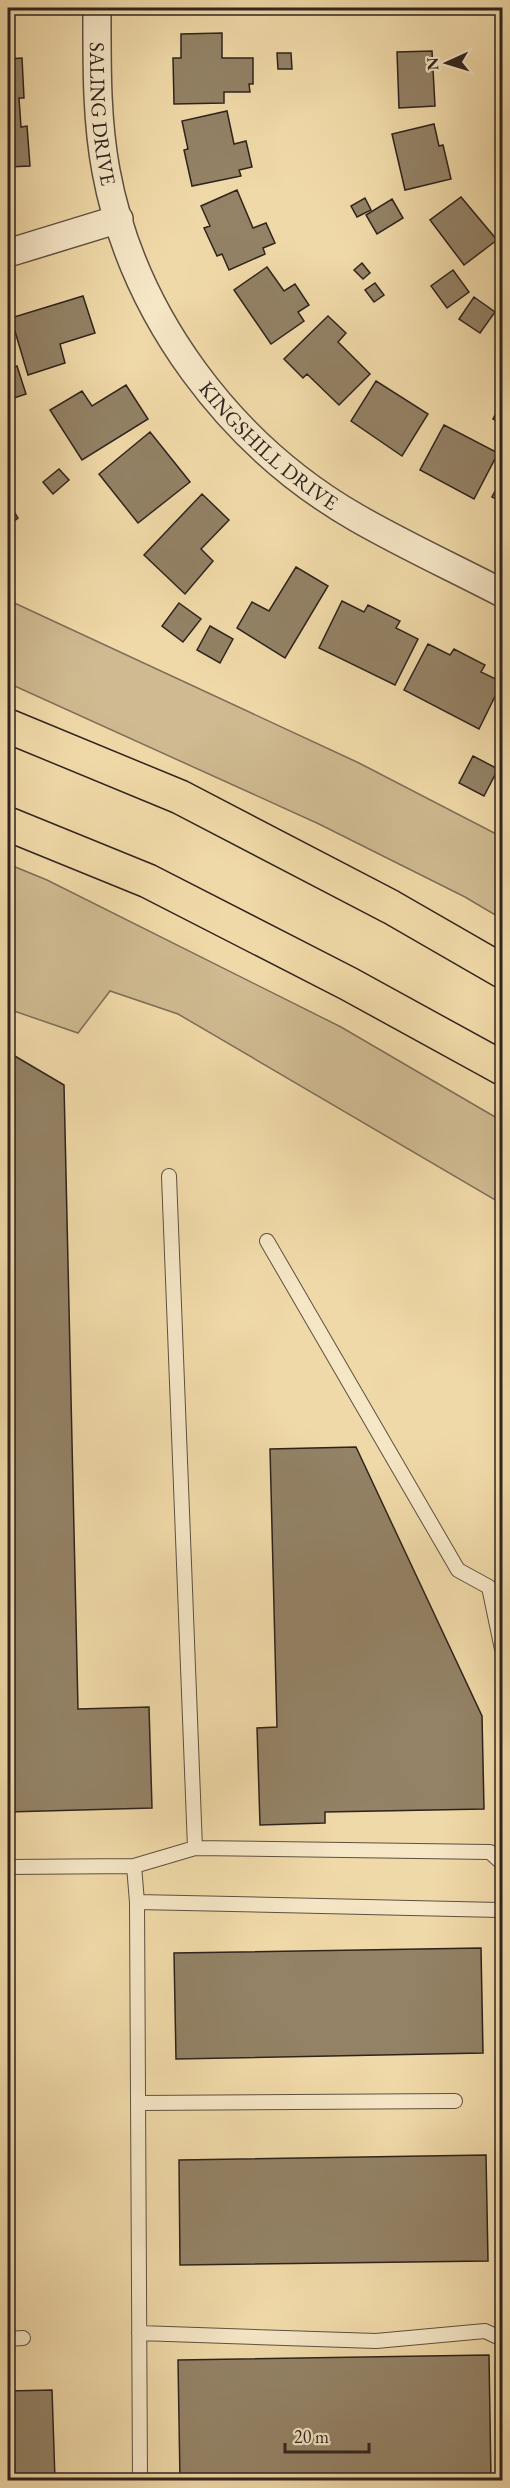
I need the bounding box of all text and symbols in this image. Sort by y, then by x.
north arrow [417,33,477,93]
street label: SALING DRIVE [84,42,123,188]
text: N [422,57,443,71]
street label: KINGSHILL DRIVE [193,375,343,516]
scale bar [285,2416,369,2454]
text: 20 m [294,2425,329,2448]

